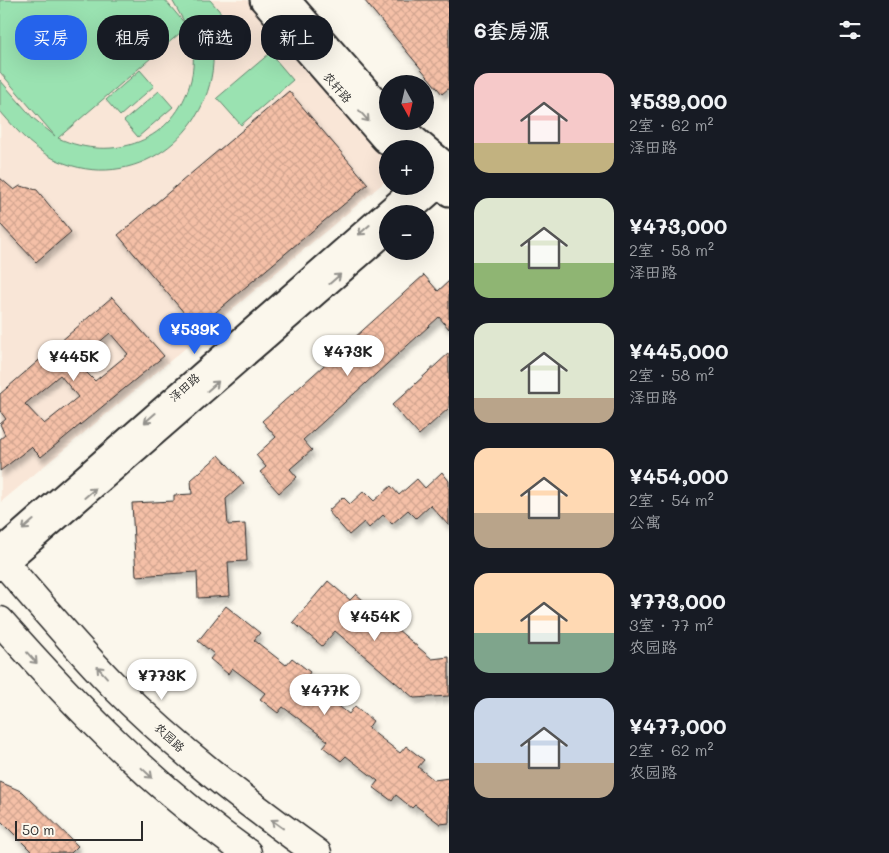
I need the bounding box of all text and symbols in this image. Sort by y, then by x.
chip: 买房 [15,15,87,60]
chip: 租房 [97,15,169,60]
chip: 筛选 [179,15,251,60]
chip: 新上 [261,15,333,60]
text: 6套房源 [474,16,550,43]
icon: filters [836,16,864,44]
street label: 农轩路 [320,68,356,106]
north arrow [379,75,434,130]
map controls [379,75,434,260]
text: ¥539,000 [629,87,727,114]
icon: home [514,93,574,153]
one-way arrow [358,109,370,122]
text: 2室 · 62 m² [629,114,714,135]
text: 泽田路 [629,136,677,157]
button: + [379,140,434,195]
button: − [379,205,434,260]
text: ¥473,000 [629,212,727,239]
icon: home [514,218,574,278]
one-way arrow [358,224,371,236]
text: 2室 · 58 m² [629,239,714,260]
text: 泽田路 [629,261,677,282]
one-way arrow [328,274,341,285]
pin: ¥539K [160,312,230,355]
text: ¥539K [170,318,220,339]
pin: ¥473K [313,334,383,377]
text: ¥445,000 [629,337,729,364]
pin: ¥445K [39,340,109,382]
text: ¥473K [323,340,373,361]
icon: home [514,343,574,403]
text: ¥445K [49,345,99,366]
text: 2室 · 58 m² [629,364,714,385]
street label: 泽田路 [165,369,203,405]
one-way arrow [206,380,219,392]
text: 泽田路 [629,386,677,407]
one-way arrow [144,412,157,423]
text: ¥454,000 [629,462,729,489]
icon: home [514,468,574,528]
one-way arrow [83,487,96,498]
text: 2室 · 54 m² [629,489,714,510]
text: 公寓 [629,511,661,532]
one-way arrow [21,519,34,531]
text: ¥773,000 [629,587,726,614]
icon: home [514,593,574,653]
pin: ¥454K [340,600,410,642]
text: ¥454K [350,605,400,626]
text: 3室 · 77 m² [629,614,713,635]
text: 农园路 [629,636,677,657]
one-way arrow [27,651,38,664]
pin: ¥773K [127,658,197,701]
text: ¥773K [138,664,186,685]
one-way arrow [96,666,108,679]
pin: ¥477K [290,674,360,716]
text: ¥477K [301,679,349,700]
text: ¥477,000 [629,712,726,739]
icon: home [514,718,574,778]
street label: 农园路 [151,719,189,755]
text: 2室 · 62 m² [629,739,714,760]
text: 农园路 [629,761,677,782]
one-way arrow [141,767,153,779]
scale bar [15,818,142,841]
one-way arrow [271,819,285,830]
text: 50 m [22,820,54,839]

